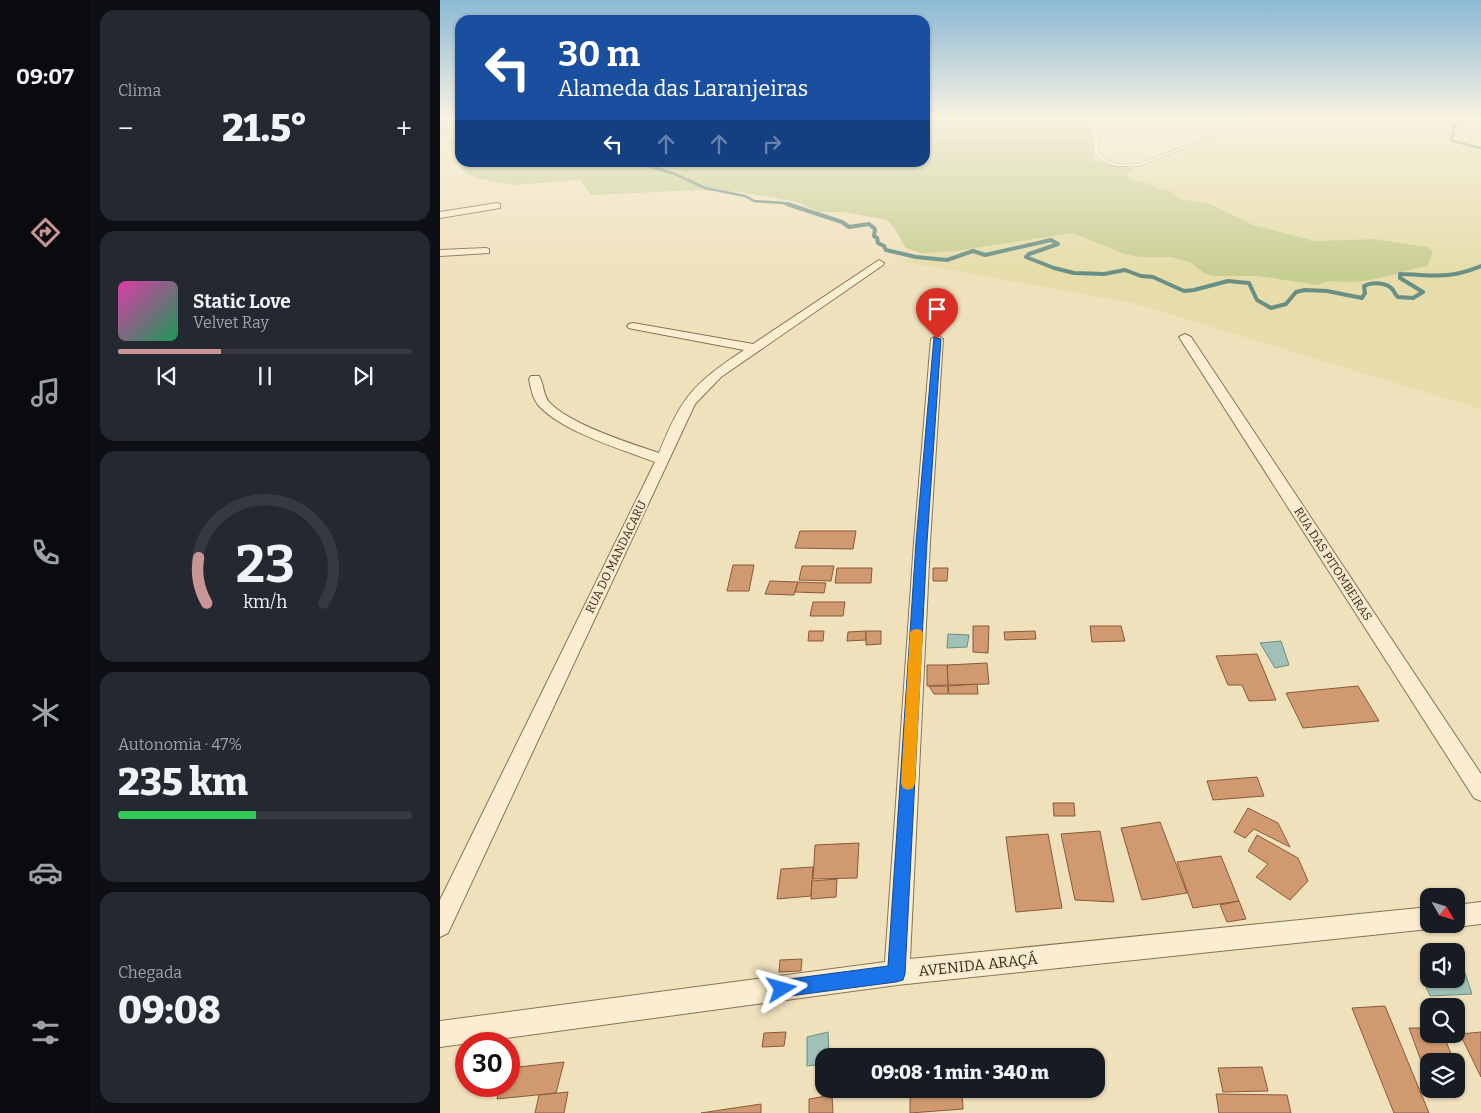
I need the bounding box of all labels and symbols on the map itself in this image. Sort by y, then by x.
pin [916,288,958,339]
street label: RUA DO MANDACARU [583,498,649,616]
street label: RUA DAS PITOMBEIRAS [1291,505,1375,623]
north arrow [1420,888,1465,932]
street label: AVENIDA ARAÇÁ [918,950,1039,980]
position arrow [755,962,807,1014]
speed limit sign: 30 [455,1032,520,1097]

